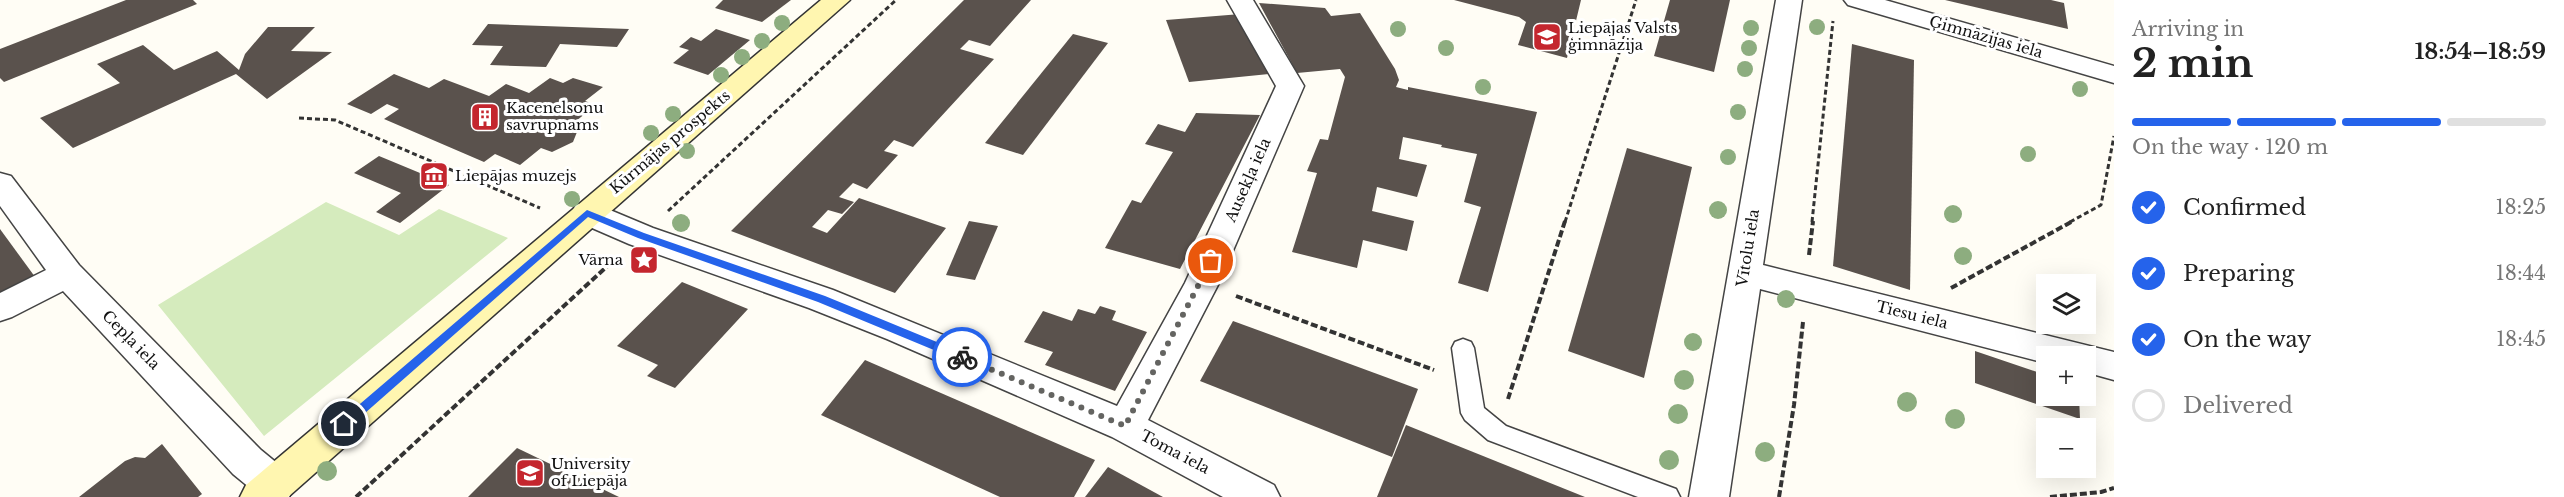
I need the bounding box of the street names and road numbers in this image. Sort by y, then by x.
street label: Ģimnāzijas iela [1927,11,2046,62]
street label: Kūrmājas prospekts [606,86,734,198]
street label: Ausekļa iela [1220,134,1275,226]
street label: Vītolu iela [1732,207,1763,289]
street label: Tiesu iela [1874,296,1951,333]
street label: Cepļa iela [98,306,165,374]
street label: Toma iela [1137,425,1214,478]

